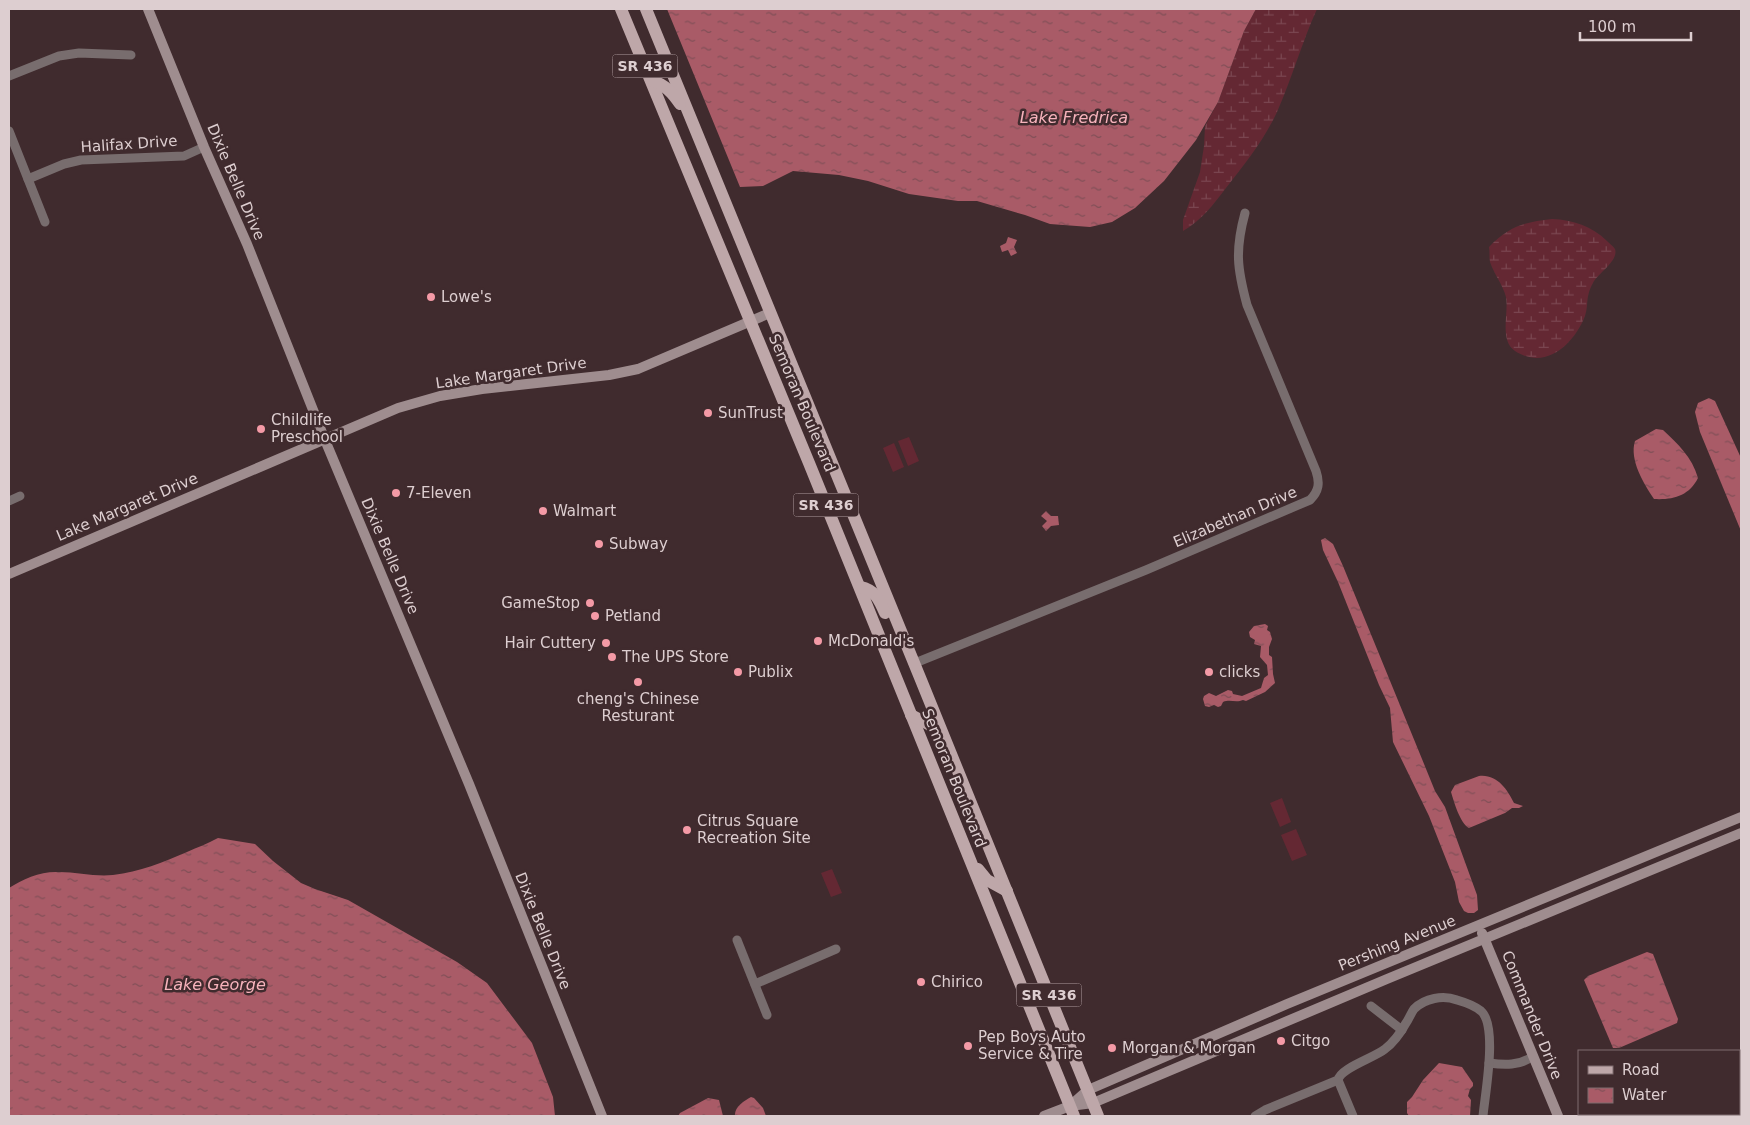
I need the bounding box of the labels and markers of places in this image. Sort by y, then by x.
place label: Lowe's [441,288,492,306]
marker: Lowe's [425,291,437,303]
place label: SunTrust [718,404,783,422]
marker: SunTrust [702,407,714,419]
place label: Childlife Preschool [271,411,343,446]
marker: Childlife Preschool [255,423,267,435]
place label: 7-Eleven [406,484,471,502]
marker: 7-Eleven [390,487,402,499]
place label: Walmart [553,502,616,520]
marker: Walmart [537,505,549,517]
place label: Subway [609,535,668,553]
marker: Subway [593,538,605,550]
place label: GameStop [501,594,580,612]
marker: GameStop [584,597,596,609]
place label: Petland [605,607,661,625]
marker: Petland [589,610,601,622]
place label: McDonald's [828,632,914,650]
place label: Hair Cuttery [504,634,596,652]
marker: McDonald's [812,635,824,647]
marker: Hair Cuttery [600,637,612,649]
place label: The UPS Store [621,648,729,666]
marker: The UPS Store [606,651,618,663]
place label: Publix [748,663,793,681]
place label: clicks [1219,663,1261,681]
marker: Publix [732,666,744,678]
marker: clicks [1203,666,1215,678]
marker: cheng's Chinese Resturant [632,676,644,688]
place label: cheng's Chinese Resturant [577,690,699,725]
place label: Citrus Square Recreation Site [697,812,811,847]
marker: Citrus Square Recreation Site [681,824,693,836]
place label: Chirico [931,973,983,991]
marker: Chirico [915,976,927,988]
place label: Pep Boys Auto Service & Tire [978,1028,1086,1063]
place label: Citgo [1291,1032,1330,1050]
marker: Citgo [1275,1035,1287,1047]
place label: Morgan & Morgan [1122,1039,1256,1057]
marker: Pep Boys Auto Service & Tire [962,1040,974,1052]
marker: Morgan & Morgan [1106,1042,1118,1054]

